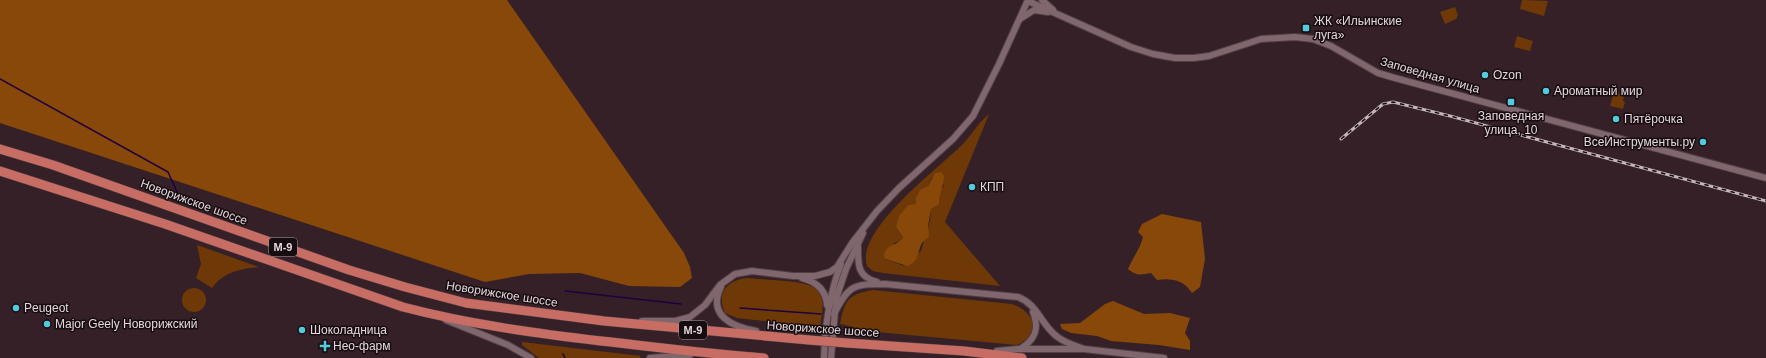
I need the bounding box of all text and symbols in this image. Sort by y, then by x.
place label: ЖК «Ильинские луга» [1314,14,1402,42]
marker: ЖК «Ильинские луга» [1301,23,1311,33]
street label: Заповедная улица [1379,54,1482,96]
place label: Ozon [1493,68,1522,82]
marker: Ozon [1480,70,1490,80]
place label: Ароматный мир [1554,84,1643,98]
marker: Ароматный мир [1541,86,1551,96]
marker: Заповедная улица, 10 [1506,97,1516,107]
place label: Заповедная улица, 10 [1478,109,1544,137]
place label: Пятёрочка [1624,112,1683,126]
marker: Пятёрочка [1611,114,1621,124]
place label: ВсеИнструменты.ру [1584,135,1695,149]
marker: ВсеИнструменты.ру [1698,137,1708,147]
street label: Новорижское шоссе [139,176,250,228]
place label: КПП [980,180,1004,194]
marker: КПП [967,182,977,192]
road number: М-9 [269,238,297,256]
street label: Новорижское шоссе [445,278,559,310]
place label: Peugeot [24,301,69,315]
marker: Peugeot [11,303,21,313]
place label: Major Geely Новорижский [55,317,197,331]
street label: Новорижское шоссе [766,318,880,340]
marker: Major Geely Новорижский [42,319,52,329]
road number: М-9 [679,321,707,339]
place label: Шоколадница [310,323,387,337]
marker: Шоколадница [297,325,307,335]
place label: Нео-фарм [333,339,390,353]
marker: Нео-фарм [320,341,330,351]

